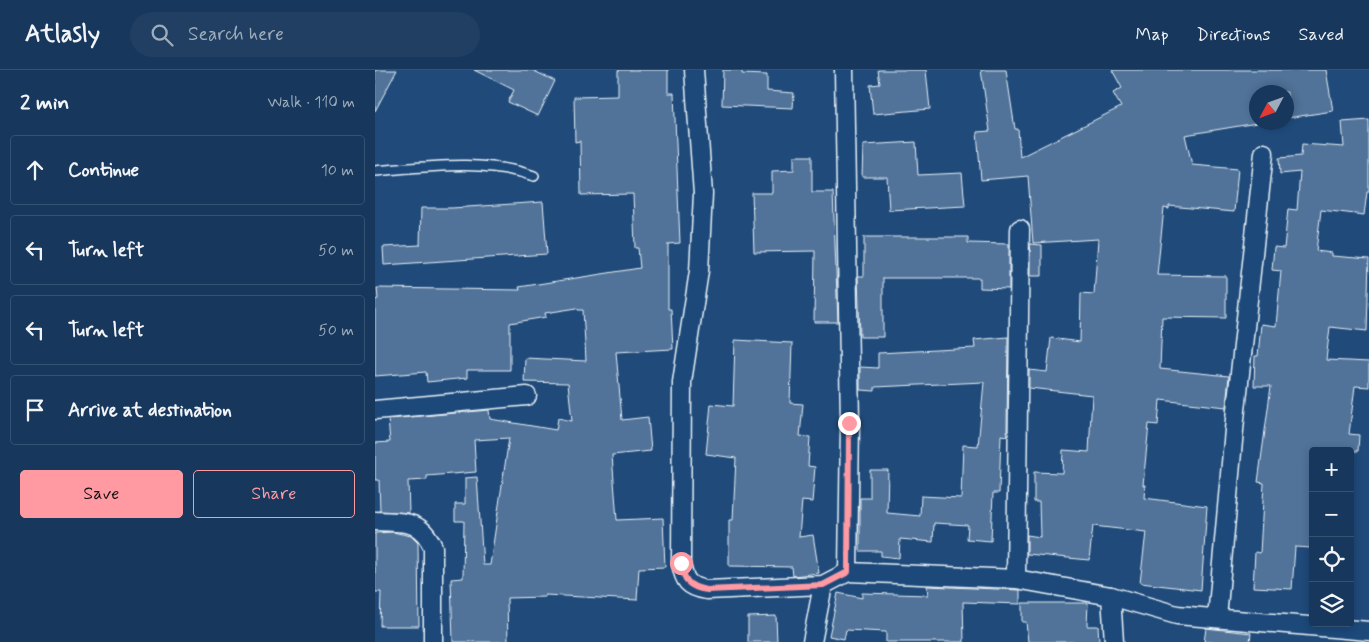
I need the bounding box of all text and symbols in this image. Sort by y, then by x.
search box [130,12,480,57]
text: Atlasly [25,19,100,50]
icon: search [148,21,176,49]
text: Search here [188,22,284,47]
text: Map [1136,23,1169,47]
text: Directions [1197,23,1271,47]
text: Saved [1299,23,1344,47]
north arrow [1249,85,1294,130]
text: 2 min [20,89,69,117]
text: Walk · 110 m [267,92,355,113]
icon: ahead [21,156,49,184]
text: Continue [68,158,139,183]
text: 10 m [321,160,354,181]
icon: left [21,236,49,264]
text: Turn left [68,238,144,263]
text: 50 m [318,240,354,261]
icon: left [21,316,49,344]
text: Turn left [68,318,144,343]
text: 50 m [318,320,354,341]
icon: arrive [21,396,49,424]
text: Arrive at destination [68,398,232,423]
route end [838,412,861,435]
map controls [1309,447,1354,627]
button: + [1309,447,1354,492]
button: Save [20,470,183,518]
button: Share [193,470,355,518]
button: − [1309,492,1354,537]
button: locate [1309,537,1354,582]
route start [670,552,693,575]
button: layers [1309,582,1354,627]

